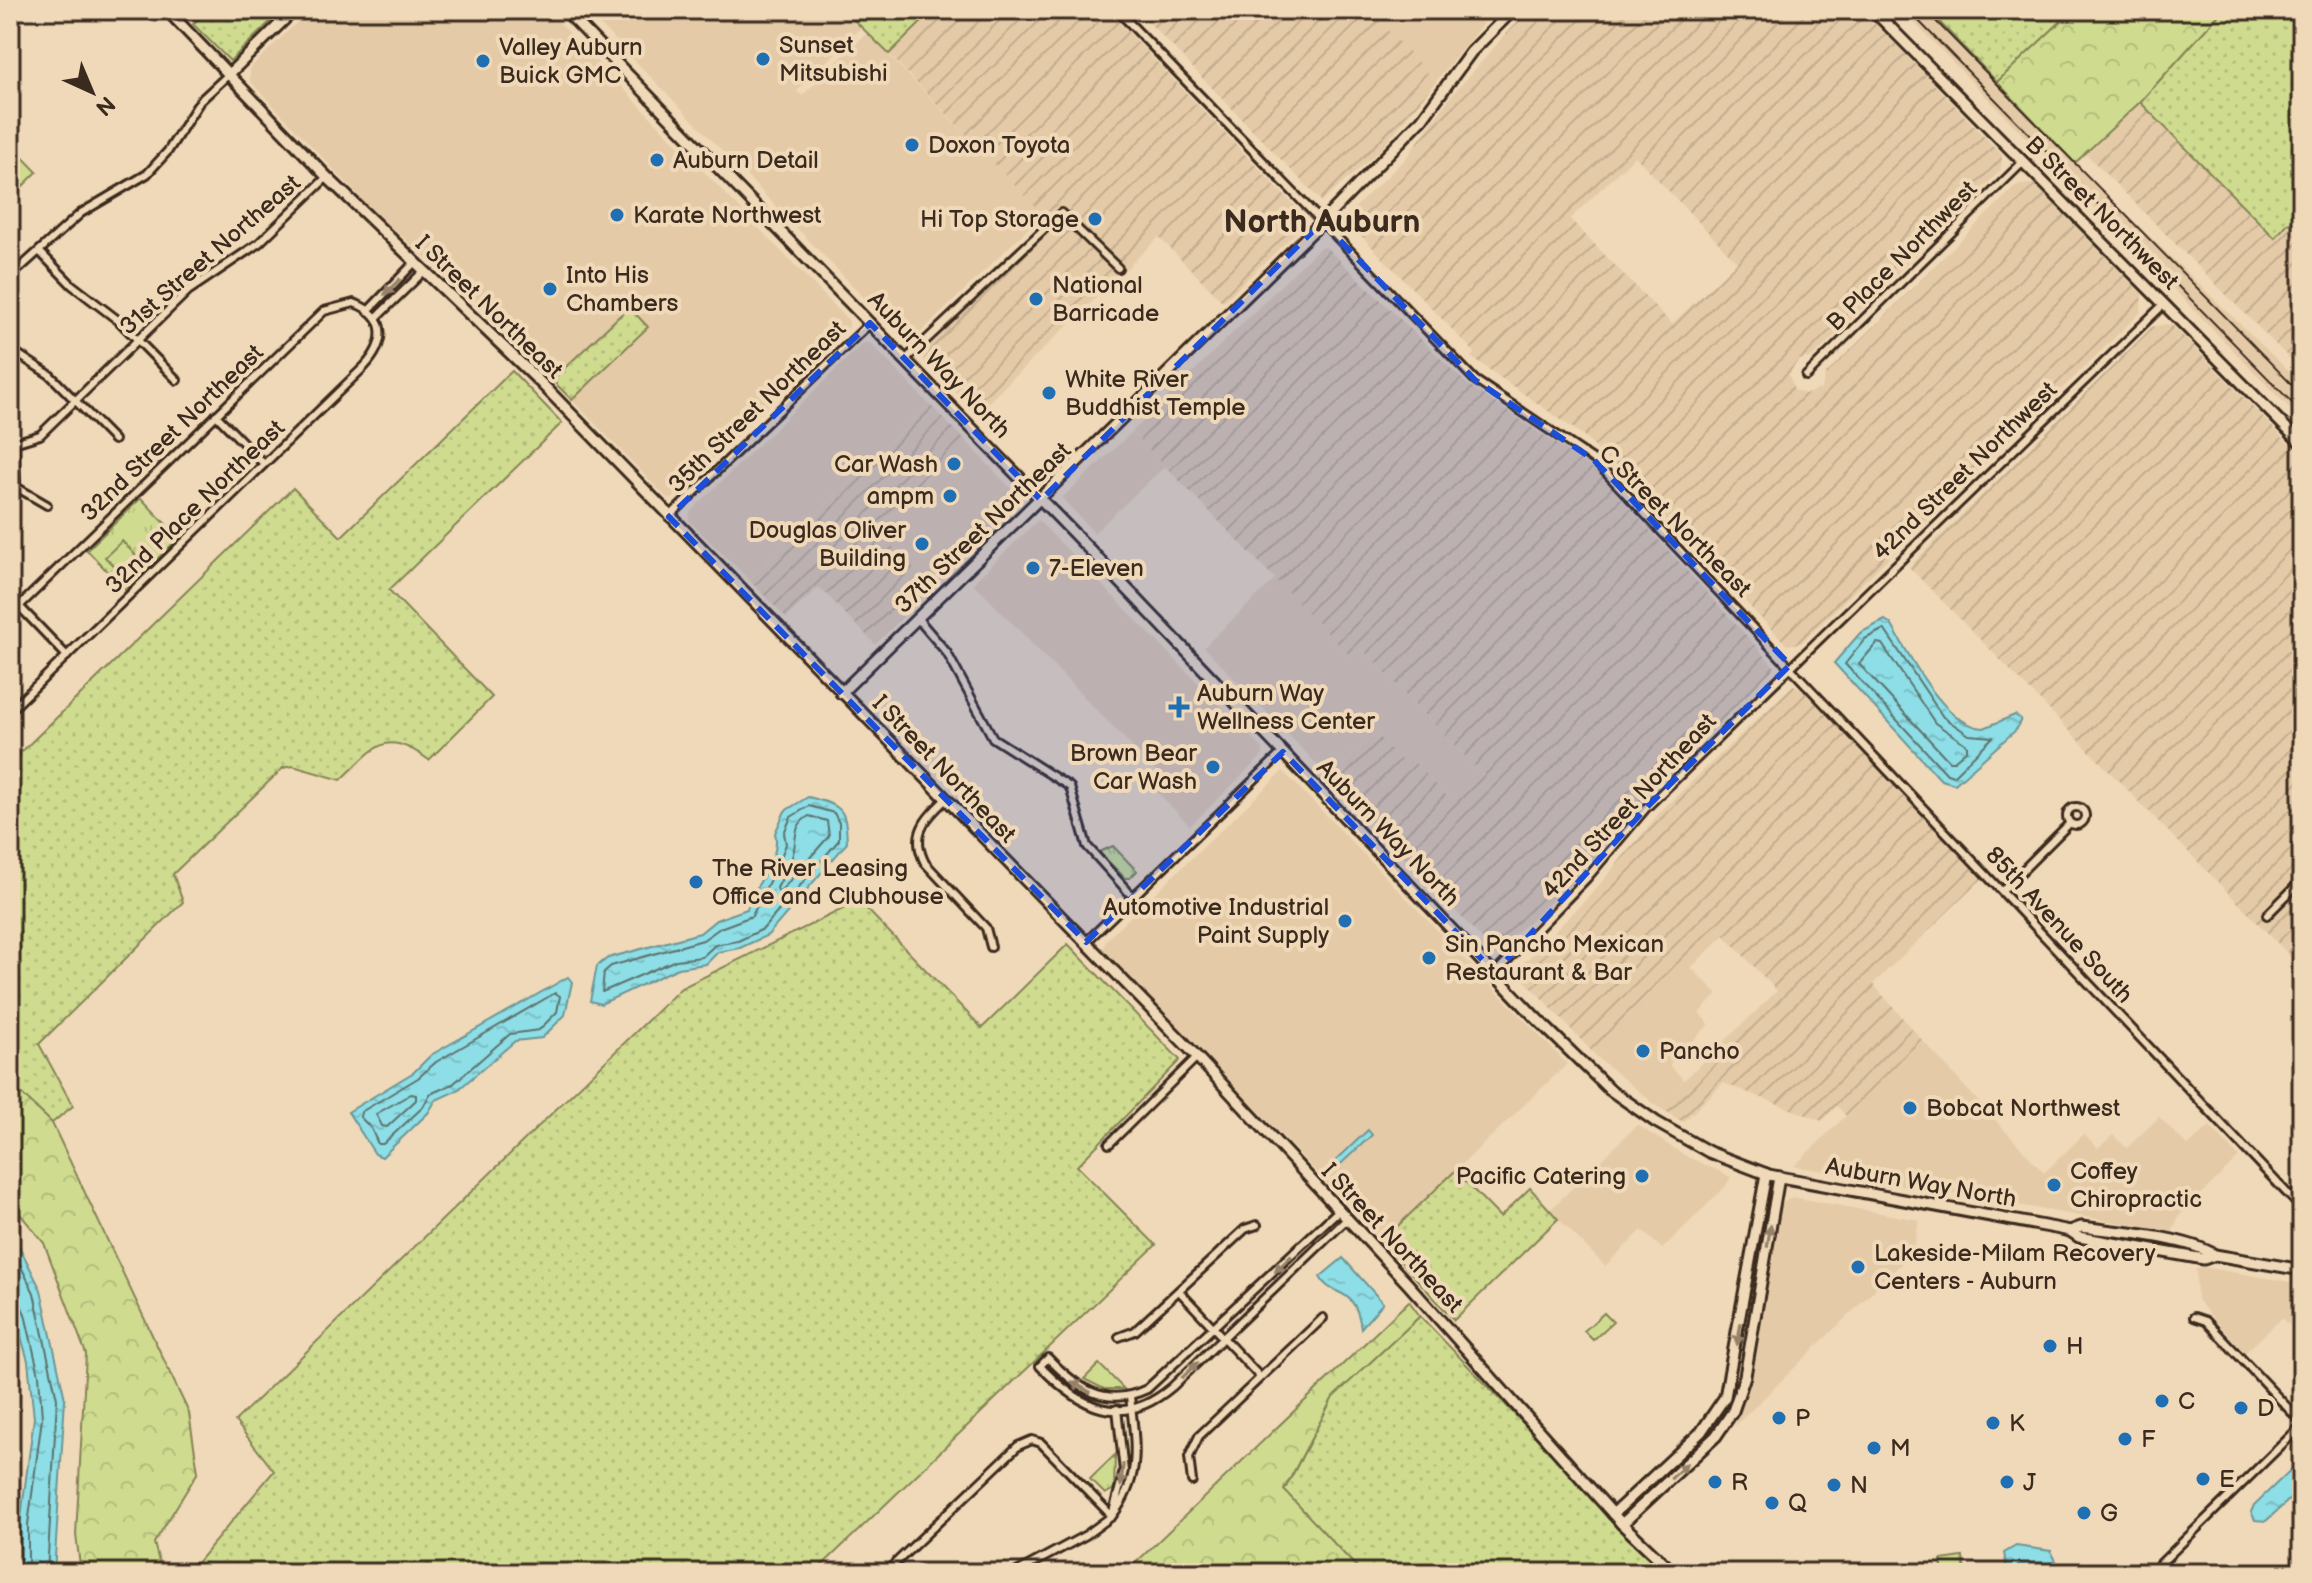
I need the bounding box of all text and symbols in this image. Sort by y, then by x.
place label: Sunset Mitsubishi [779,31,888,88]
place label: Valley Auburn Buick GMC [499,33,642,90]
marker: Sunset Mitsubishi [754,50,772,68]
north arrow [52,52,132,132]
marker: Valley Auburn Buick GMC [474,52,492,70]
text: N [90,90,120,121]
street label: B Street Northwest [2019,130,2185,296]
place label: Doxon Toyota [928,131,1070,160]
marker: Doxon Toyota [903,136,921,154]
place label: Auburn Detail [673,146,819,175]
marker: Auburn Detail [648,151,666,169]
street label: 31st Street Northeast [114,168,307,341]
street label: B Place Northwest [1821,174,1984,337]
place label: Karate Northwest [633,201,822,230]
district label: North Auburn [1224,203,1420,242]
place label: Hi Top Storage [920,205,1079,234]
marker: Karate Northwest [608,206,626,224]
marker: Hi Top Storage [1086,210,1104,228]
street label: I Street Northeast [409,229,569,385]
place label: Into His Chambers [566,261,678,318]
place label: National Barricade [1052,271,1159,328]
one-way arrow [383,277,401,296]
marker: Into His Chambers [541,280,559,298]
street label: Auburn Way North [861,285,1017,445]
marker: National Barricade [1027,290,1045,308]
street label: 35th Street Northeast [662,314,852,499]
street label: 32nd Street Northeast [75,338,270,528]
place label: White River Buddhist Temple [1065,365,1246,422]
street label: 42nd Street Northwest [1867,375,2064,567]
marker: White River Buddhist Temple [1040,384,1058,402]
street label: 32nd Place Northeast [99,413,291,600]
street label: 37th Street Northeast [889,436,1078,620]
street label: C Street Northeast [1593,439,1758,604]
place label: Car Wash [834,450,938,479]
marker: Car Wash [945,455,963,473]
place label: ampm [867,482,934,511]
marker: ampm [941,487,959,505]
place label: Douglas Oliver Building [749,516,906,573]
marker: Douglas Oliver Building [913,535,931,553]
place label: 7-Eleven [1049,554,1144,583]
marker: 7-Eleven [1024,559,1042,577]
place label: Auburn Way Wellness Center [1197,679,1375,736]
street label: I Street Northeast [866,689,1022,849]
marker: Auburn Way Wellness Center [1168,696,1190,718]
street label: 42nd Street Northeast [1536,707,1723,905]
place label: Brown Bear Car Wash [1070,739,1197,796]
street label: Auburn Way North [1310,753,1466,913]
marker: Brown Bear Car Wash [1204,758,1222,776]
street label: 85th Avenue South [1979,841,2139,1009]
place label: The River Leasing Office and Clubhouse [712,854,944,911]
marker: The River Leasing Office and Clubhouse [687,873,705,891]
place label: Automotive Industrial Paint Supply [1103,893,1329,950]
marker: Automotive Industrial Paint Supply [1336,912,1354,930]
place label: Sin Pancho Mexican Restaurant & Bar [1445,930,1664,987]
marker: Sin Pancho Mexican Restaurant & Bar [1420,949,1438,967]
place label: Pancho [1659,1037,1740,1066]
marker: Pancho [1634,1042,1652,1060]
place label: Bobcat Northwest [1926,1094,2121,1123]
marker: Bobcat Northwest [1901,1099,1919,1117]
street label: Auburn Way North [1823,1152,2019,1214]
street label: I Street Northeast [1315,1157,1469,1319]
place label: Coffey Chiropractic [2070,1157,2202,1214]
place label: Pacific Catering [1456,1162,1626,1191]
marker: Pacific Catering [1633,1167,1651,1185]
marker: Coffey Chiropractic [2045,1176,2063,1194]
one-way arrow [1763,1223,1776,1248]
place label: Lakeside-Milam Recovery Centers - Auburn [1874,1239,2156,1296]
one-way arrow [1273,1255,1292,1273]
marker: Lakeside-Milam Recovery Centers - Auburn [1849,1258,1867,1276]
one-way arrow [1732,1322,1744,1347]
place label: H [2066,1332,2084,1361]
marker: H [2041,1337,2059,1355]
one-way arrow [1180,1361,1199,1380]
one-way arrow [1070,1380,1092,1394]
place label: C [2178,1387,2195,1416]
marker: C [2153,1392,2171,1410]
place label: D [2257,1394,2275,1423]
marker: D [2232,1399,2250,1417]
place label: P [1795,1404,1810,1433]
marker: P [1770,1409,1788,1427]
place label: K [2009,1409,2025,1438]
marker: K [1984,1414,2002,1432]
place label: F [2141,1425,2156,1454]
marker: F [2116,1430,2134,1448]
place label: M [1890,1434,1911,1463]
marker: M [1865,1439,1883,1457]
one-way arrow [1669,1462,1688,1481]
one-way arrow [1115,1463,1128,1488]
place label: E [2219,1465,2235,1494]
place label: R [1731,1468,1748,1497]
place label: J [2023,1468,2036,1497]
marker: E [2194,1470,2212,1488]
place label: N [1850,1471,1868,1500]
marker: R [1706,1473,1724,1491]
marker: J [1998,1473,2016,1491]
marker: N [1825,1476,1843,1494]
place label: Q [1788,1489,1807,1518]
marker: Q [1763,1494,1781,1512]
place label: G [2100,1499,2118,1528]
marker: G [2075,1504,2093,1522]

